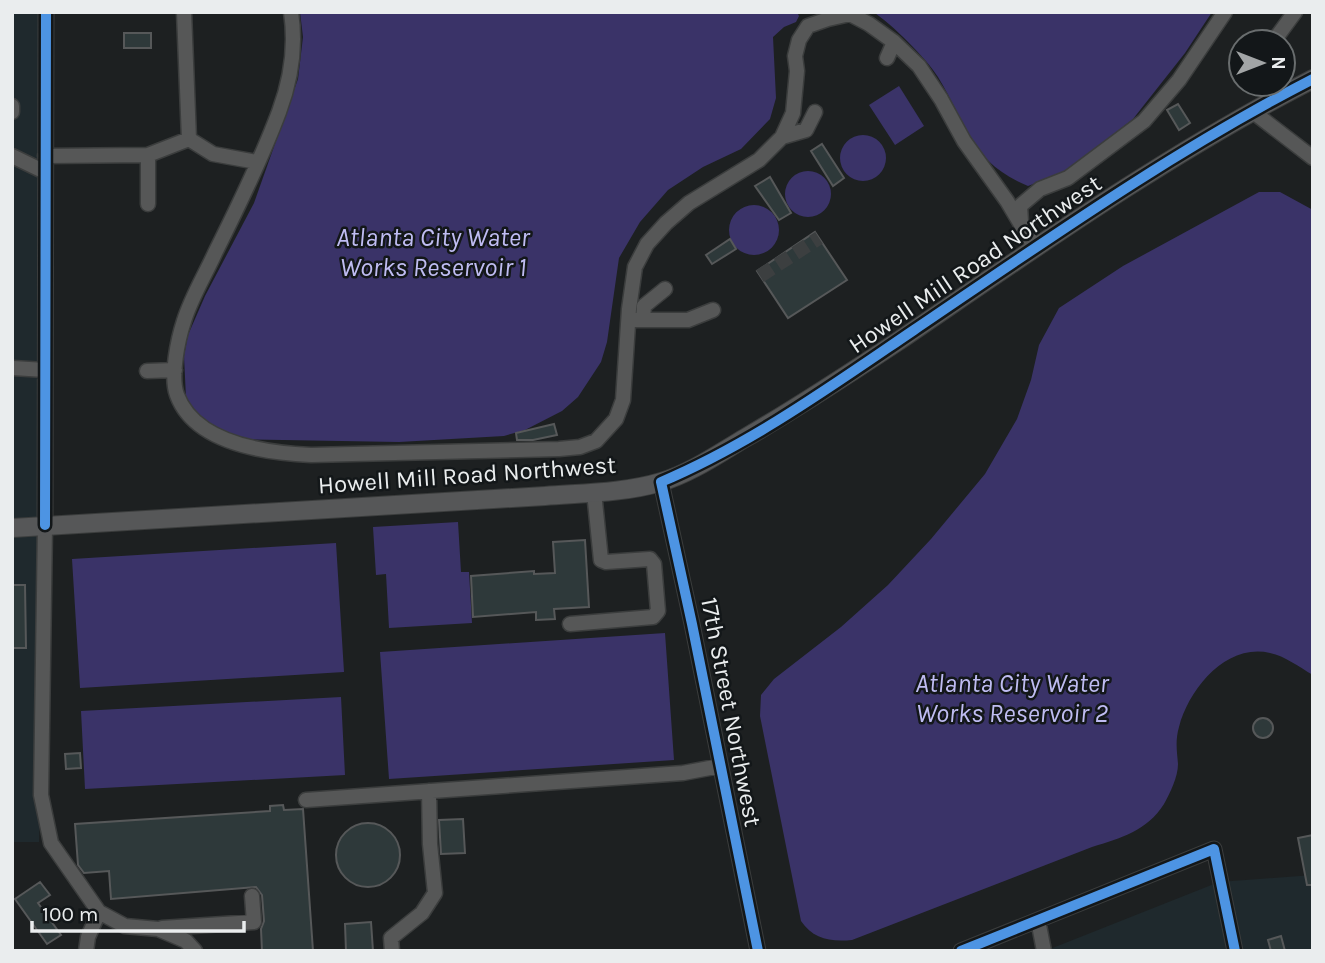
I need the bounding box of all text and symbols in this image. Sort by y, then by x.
north arrow [1227,28,1297,98]
text: N [1267,56,1289,70]
street label: Howell Mill Road Northwest [843,169,1107,359]
water label: Atlanta City Water Works Reservoir 1 [336,222,531,283]
street label: Howell Mill Road Northwest [317,451,617,499]
street label: 17th Street Northwest [695,595,767,829]
water label: Atlanta City Water Works Reservoir 2 [915,668,1110,729]
scale bar [32,890,243,934]
text: 100 m [42,902,99,926]

